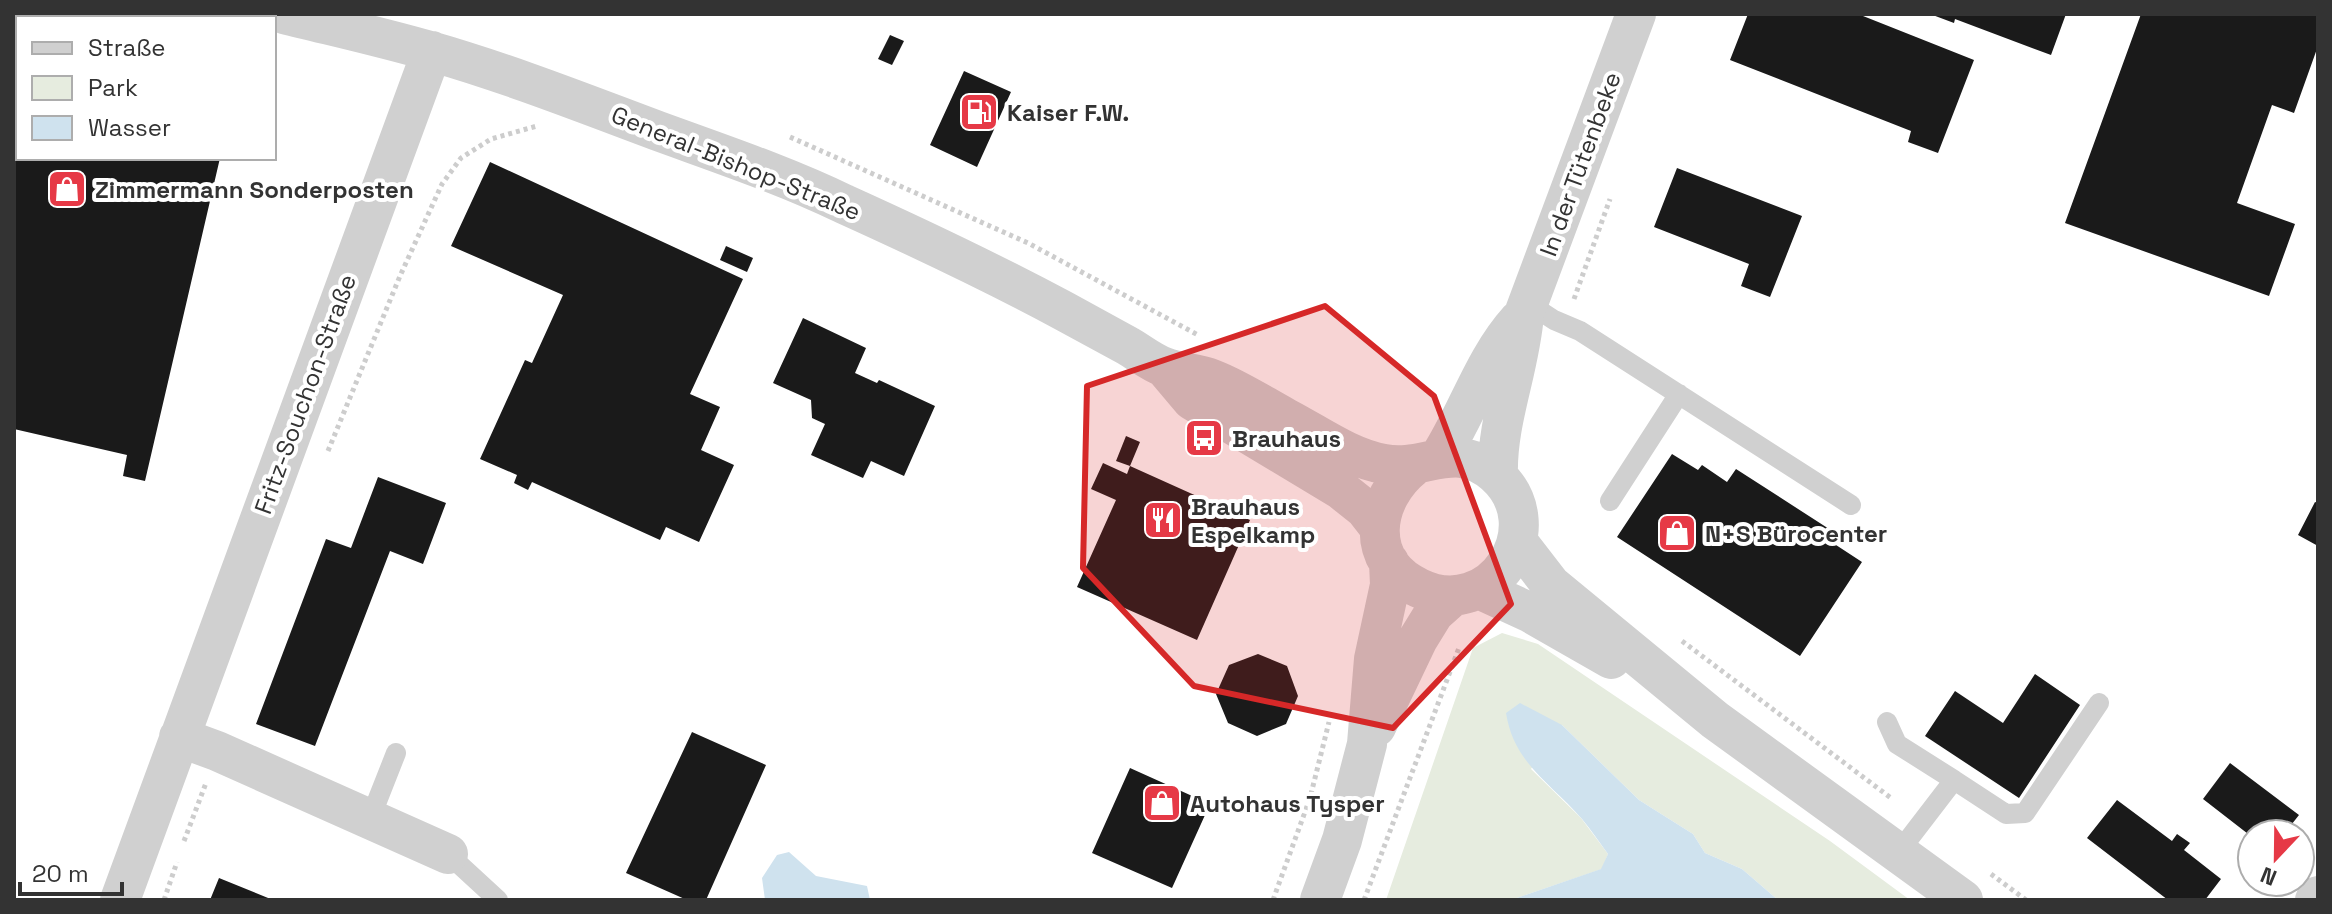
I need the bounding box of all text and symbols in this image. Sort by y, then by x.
legend [16,16,276,160]
text: Straße [88,32,165,63]
street label: In der Tütenbeke [1532,68,1628,260]
text: Park [88,72,138,103]
fuel station icon: Kaiser F.W. [958,91,1000,133]
place label: Kaiser F.W. [1007,97,1129,128]
street label: General-Bishop-Straße [607,99,865,227]
text: Wasser [88,112,171,143]
shop icon: Zimmermann Sonderposten [46,168,88,210]
place label: Zimmermann Sonderposten [95,174,414,205]
street label: Fritz-Souchon-Straße [247,270,363,518]
bus stop icon: Brauhaus [1183,417,1225,459]
place label: Brauhaus [1232,423,1341,454]
place label: Brauhaus Espelkamp [1191,491,1315,550]
restaurant icon: Brauhaus Espelkamp [1142,499,1184,541]
shop icon: N+S Bürocenter [1656,512,1698,554]
place label: N+S Bürocenter [1705,518,1887,549]
shop icon: Autohaus Tysper [1141,782,1183,824]
place label: Autohaus Tysper [1190,788,1385,819]
north arrow [2236,818,2316,898]
scale bar [20,846,122,896]
text: 20 m [32,858,89,889]
text: N [2256,861,2281,892]

